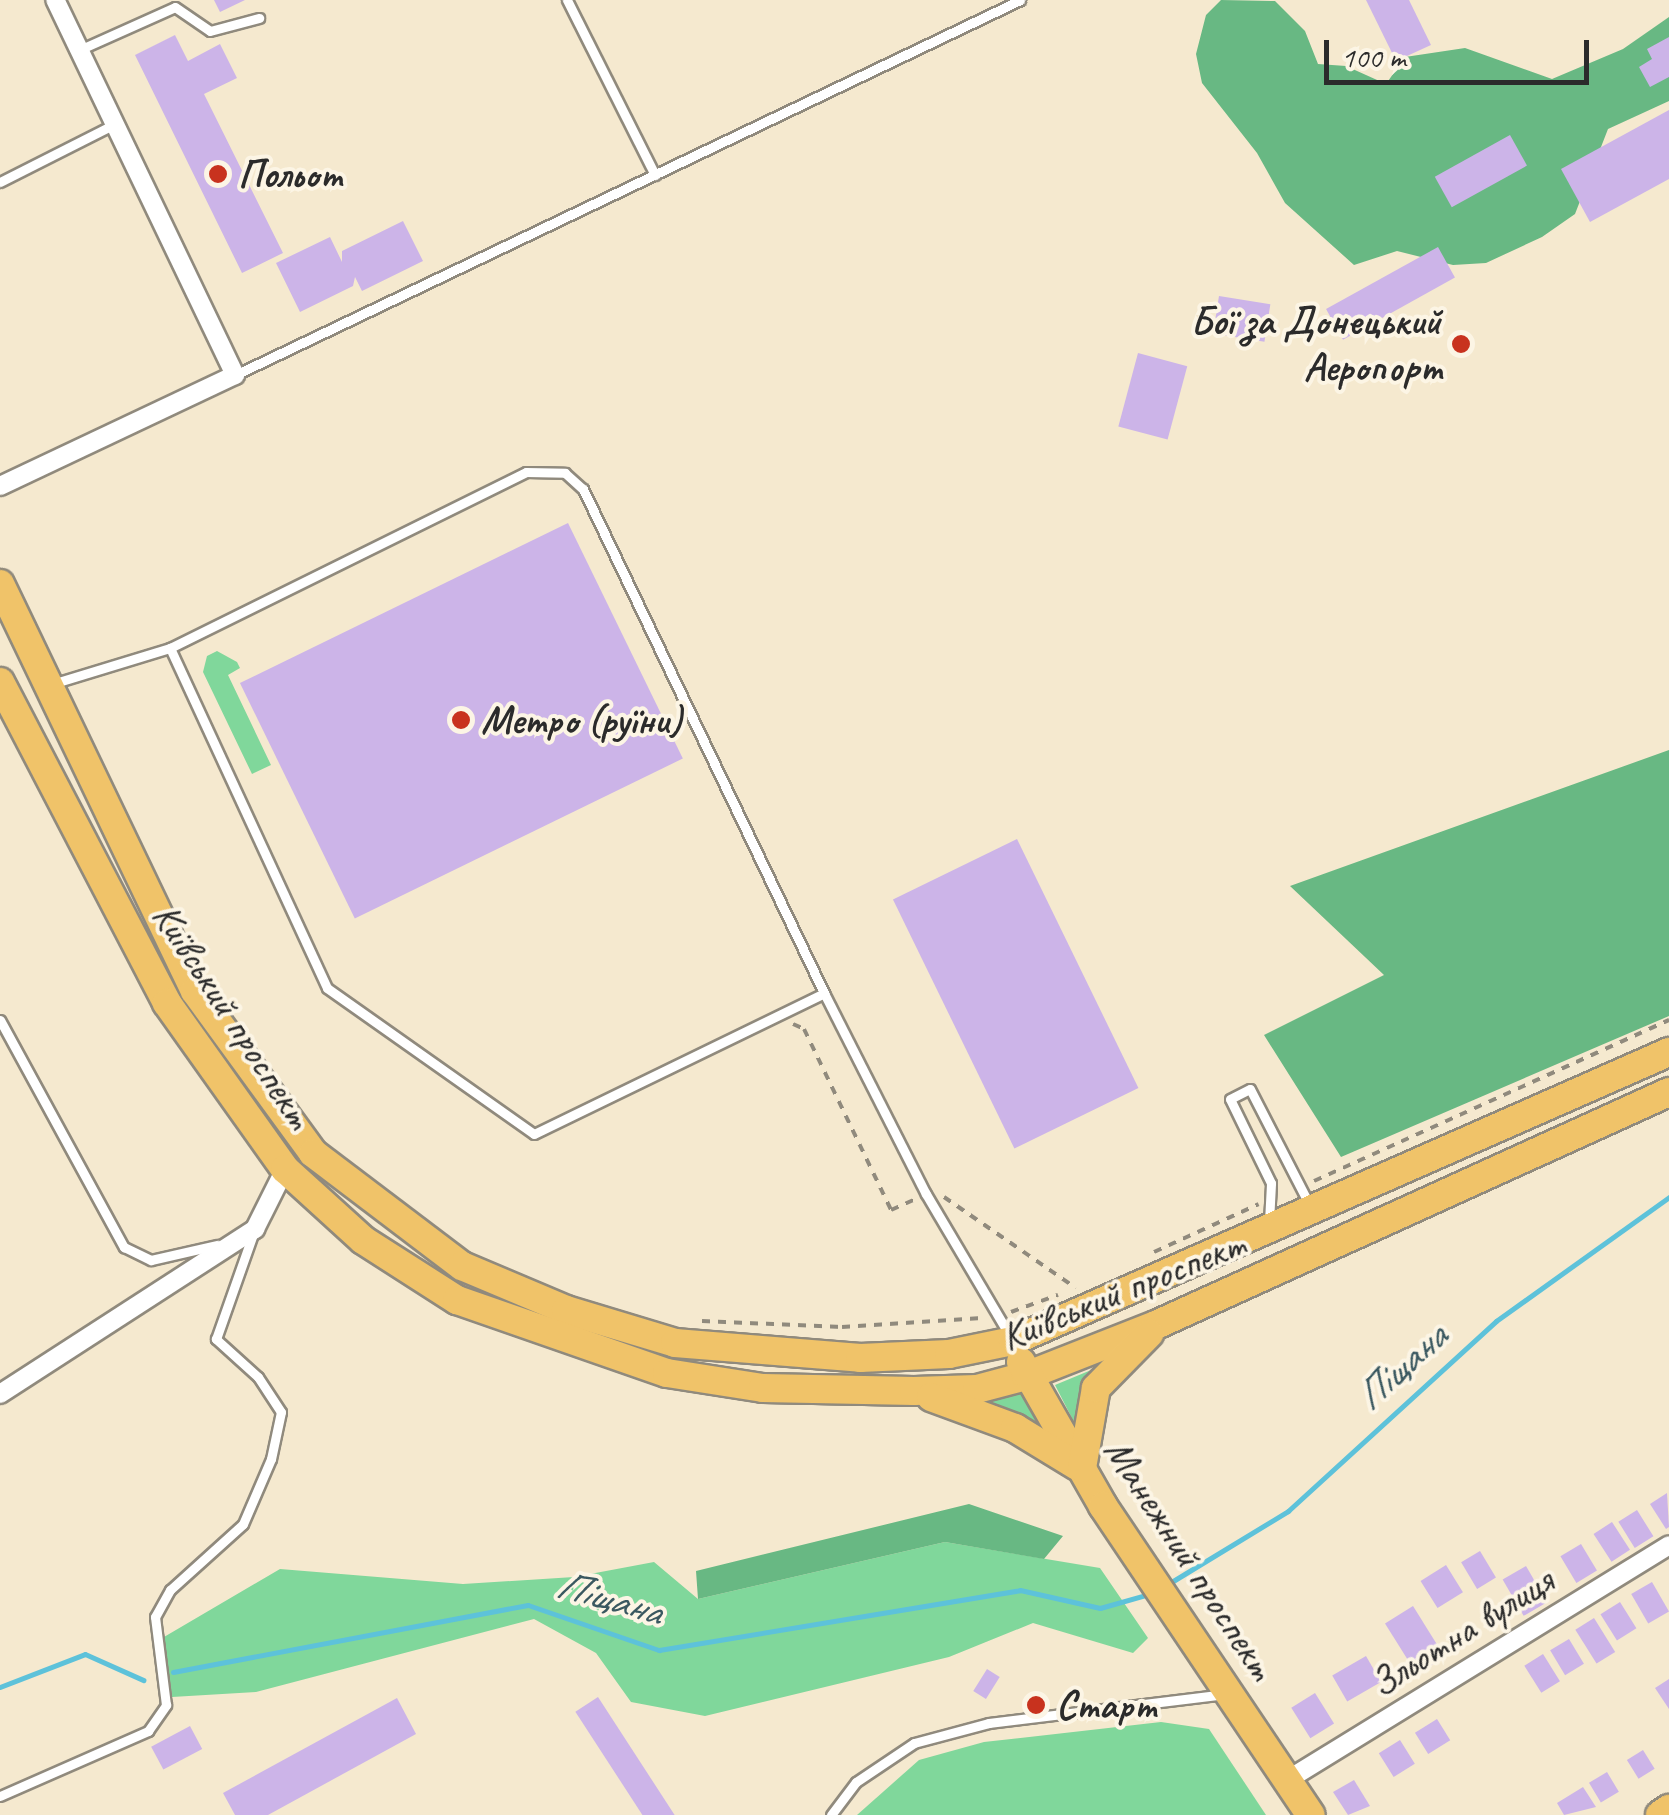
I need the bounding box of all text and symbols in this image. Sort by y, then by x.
scale bar [1329,20,1594,82]
text: 100 m [1341,38,1406,76]
place label: Польот [238,150,343,198]
marker: Польот [207,163,229,185]
place label: Бої за Донецький Аеропорт [1193,297,1441,391]
marker: Бої за Донецький Аеропорт [1450,333,1472,355]
place label: Метро (руїни) [481,696,682,744]
marker: Метро (руїни) [450,709,472,731]
street label: Київський проспект [142,894,324,1138]
street label: Київський проспект [994,1219,1252,1361]
water label: Піщана [1344,1313,1458,1421]
street label: Манежний проспект [1094,1429,1286,1689]
street label: Зльотна вулиця [1359,1556,1563,1708]
water label: Піщана [551,1559,667,1637]
place label: Старт [1056,1681,1157,1729]
marker: Старт [1025,1694,1047,1716]

